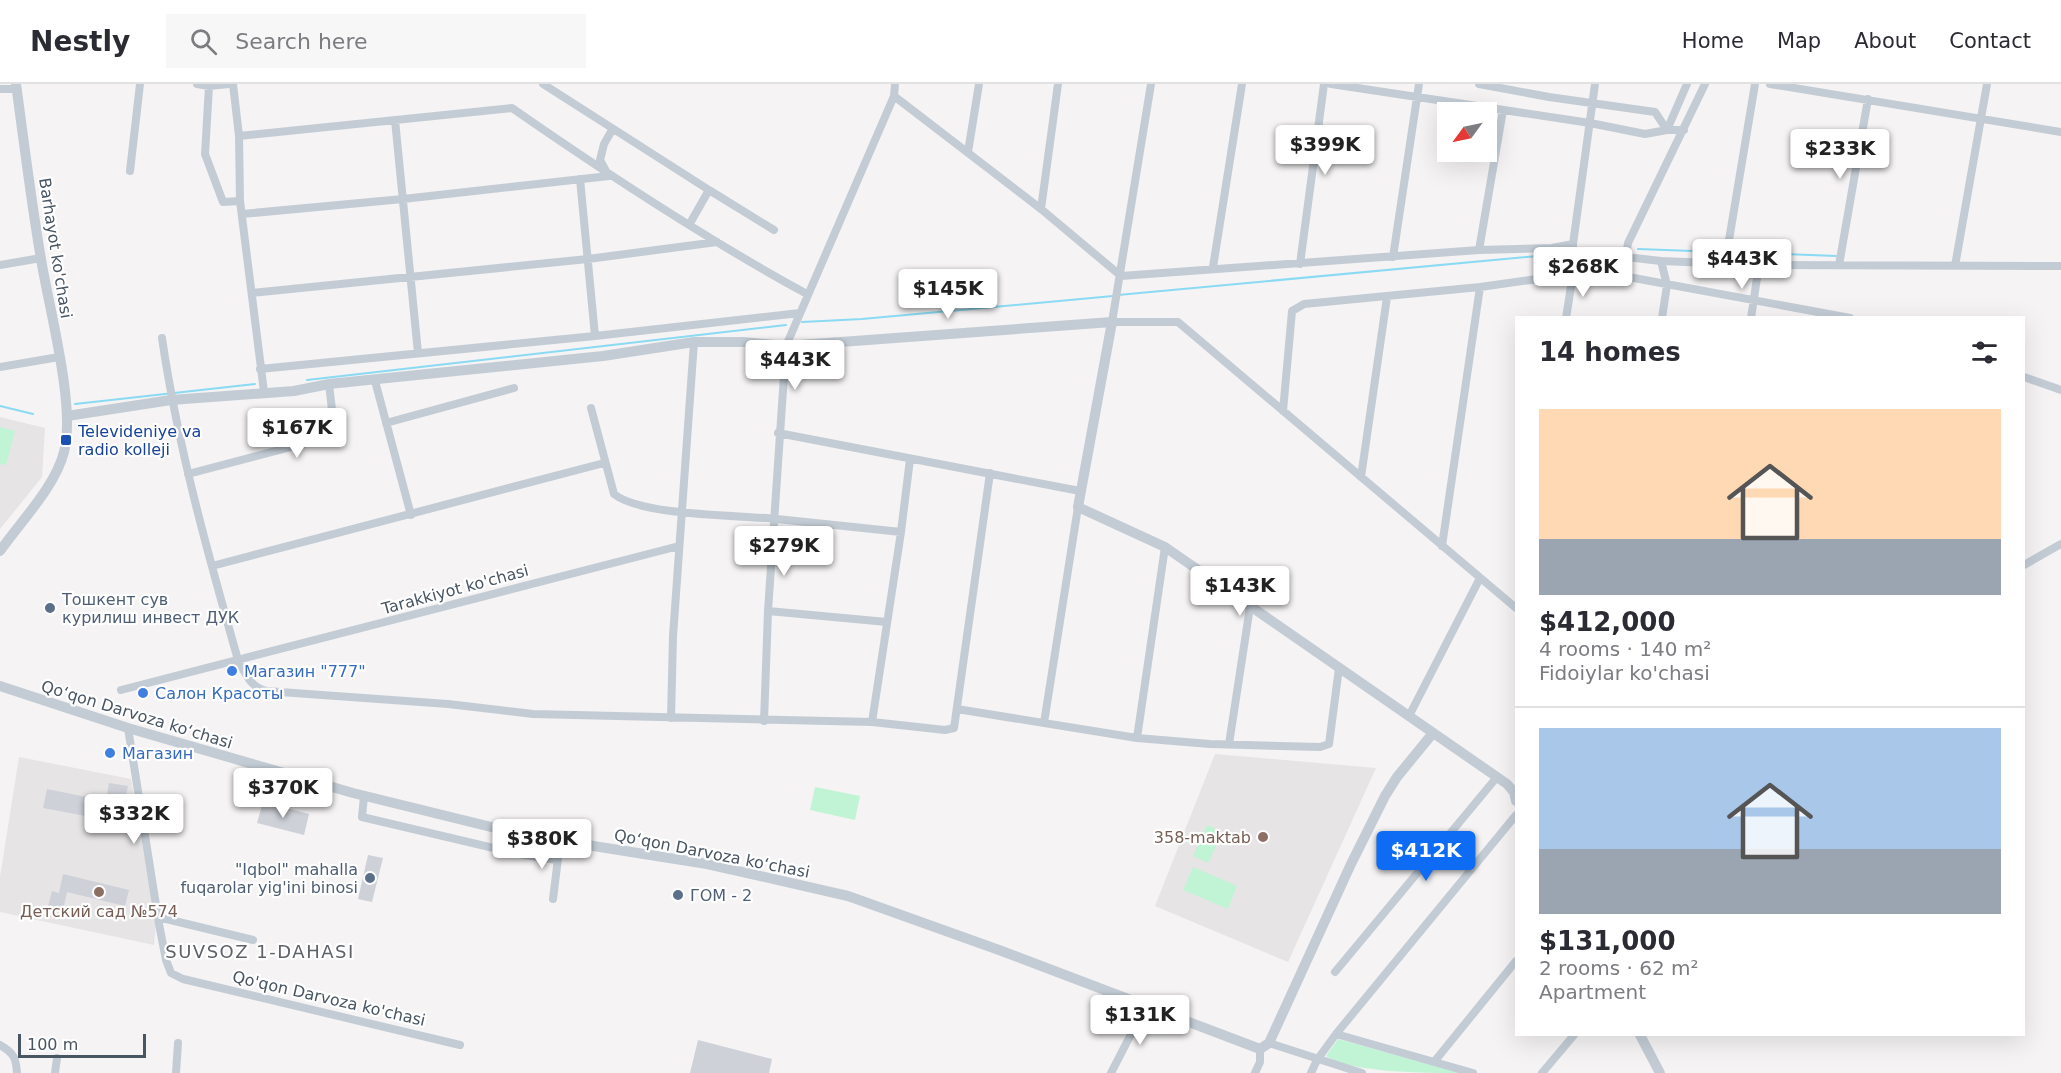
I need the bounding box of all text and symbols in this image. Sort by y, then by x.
search box [166,14,586,68]
text: Nestly [30,25,130,58]
icon: search [187,25,220,58]
text: Search here [235,29,367,54]
text: Home [1682,29,1744,53]
text: Map [1777,29,1821,53]
text: About [1854,29,1916,53]
text: Contact [1949,29,2031,53]
north arrow [1437,102,1497,162]
map controls [1437,102,1497,162]
pin: $399K [1283,125,1367,176]
pin: $233K [1798,129,1882,180]
text: $399K [1289,132,1361,156]
text: $233K [1804,136,1876,160]
street label: Barhayot ko'chasi [35,176,76,320]
pin: $443K [1700,239,1784,290]
text: $443K [1706,246,1778,270]
pin: $268K [1541,247,1625,298]
text: $268K [1547,254,1619,278]
pin: $145K [906,269,990,320]
text: $145K [912,276,984,300]
icon: filters [1968,336,2001,369]
text: 14 homes [1539,337,1681,367]
pin: $443K [753,340,837,391]
text: $443K [759,347,831,371]
pin: $167K [255,408,339,459]
text: $167K [261,415,333,439]
place label: Televideniye va radio kolleji [77,422,201,459]
marker: Televideniye va radio kolleji [59,433,73,447]
icon: home [1716,448,1824,556]
pin: $279K [742,526,826,577]
text: $279K [748,533,820,557]
street label: Tarakkiyot ko'chasi [379,561,531,618]
pin: $143K [1198,566,1282,617]
text: $143K [1204,573,1276,597]
place label: Тошкент сув курилиш инвест ДУК [61,590,240,627]
marker: Тошкент сув курилиш инвест ДУК [43,601,57,615]
text: $412,000 [1539,607,1676,637]
text: 4 rooms · 140 m² [1539,637,1711,661]
text: Fidoiylar ko'chasi [1539,661,1710,685]
place label: Магазин "777" [244,662,366,681]
marker: Магазин "777" [225,664,239,678]
street label: Qoʻqon Darvoza koʻchasi [39,676,235,753]
place label: Салон Красоты [155,684,283,703]
marker: Салон Красоты [136,686,150,700]
place label: Магазин [122,744,193,763]
marker: Магазин [103,746,117,760]
icon: home [1716,767,1824,875]
pin: $370K [241,768,325,819]
text: $370K [247,775,319,799]
pin: $332K [92,794,176,845]
text: $332K [98,801,170,825]
pin: $380K [500,819,584,870]
street label: Qoʻqon Darvoza koʻchasi [612,825,811,882]
text: $380K [506,826,578,850]
place label: 358-maktab [1154,828,1251,847]
marker: 358-maktab [1256,830,1270,844]
pin: $412K [1384,831,1468,882]
text: $412K [1390,838,1462,862]
place label: "Iqbol" mahalla fuqarolar yig'ini binosi [180,860,358,897]
marker: "Iqbol" mahalla fuqarolar yig'ini binosi [363,871,377,885]
marker: Детский сад №574 [92,885,106,899]
place label: ГОМ - 2 [690,886,752,905]
marker: ГОМ - 2 [671,888,685,902]
place label: Детский сад №574 [20,902,178,921]
text: $131,000 [1539,926,1676,956]
district label: SUVSOZ 1-DAHASI [165,941,355,962]
text: 2 rooms · 62 m² [1539,956,1699,980]
street label: Qo'qon Darvoza ko'chasi [230,967,427,1030]
text: Apartment [1539,980,1646,1004]
pin: $131K [1098,995,1182,1046]
text: $131K [1104,1002,1176,1026]
scale bar [18,1031,146,1058]
text: 100 m [27,1035,78,1054]

